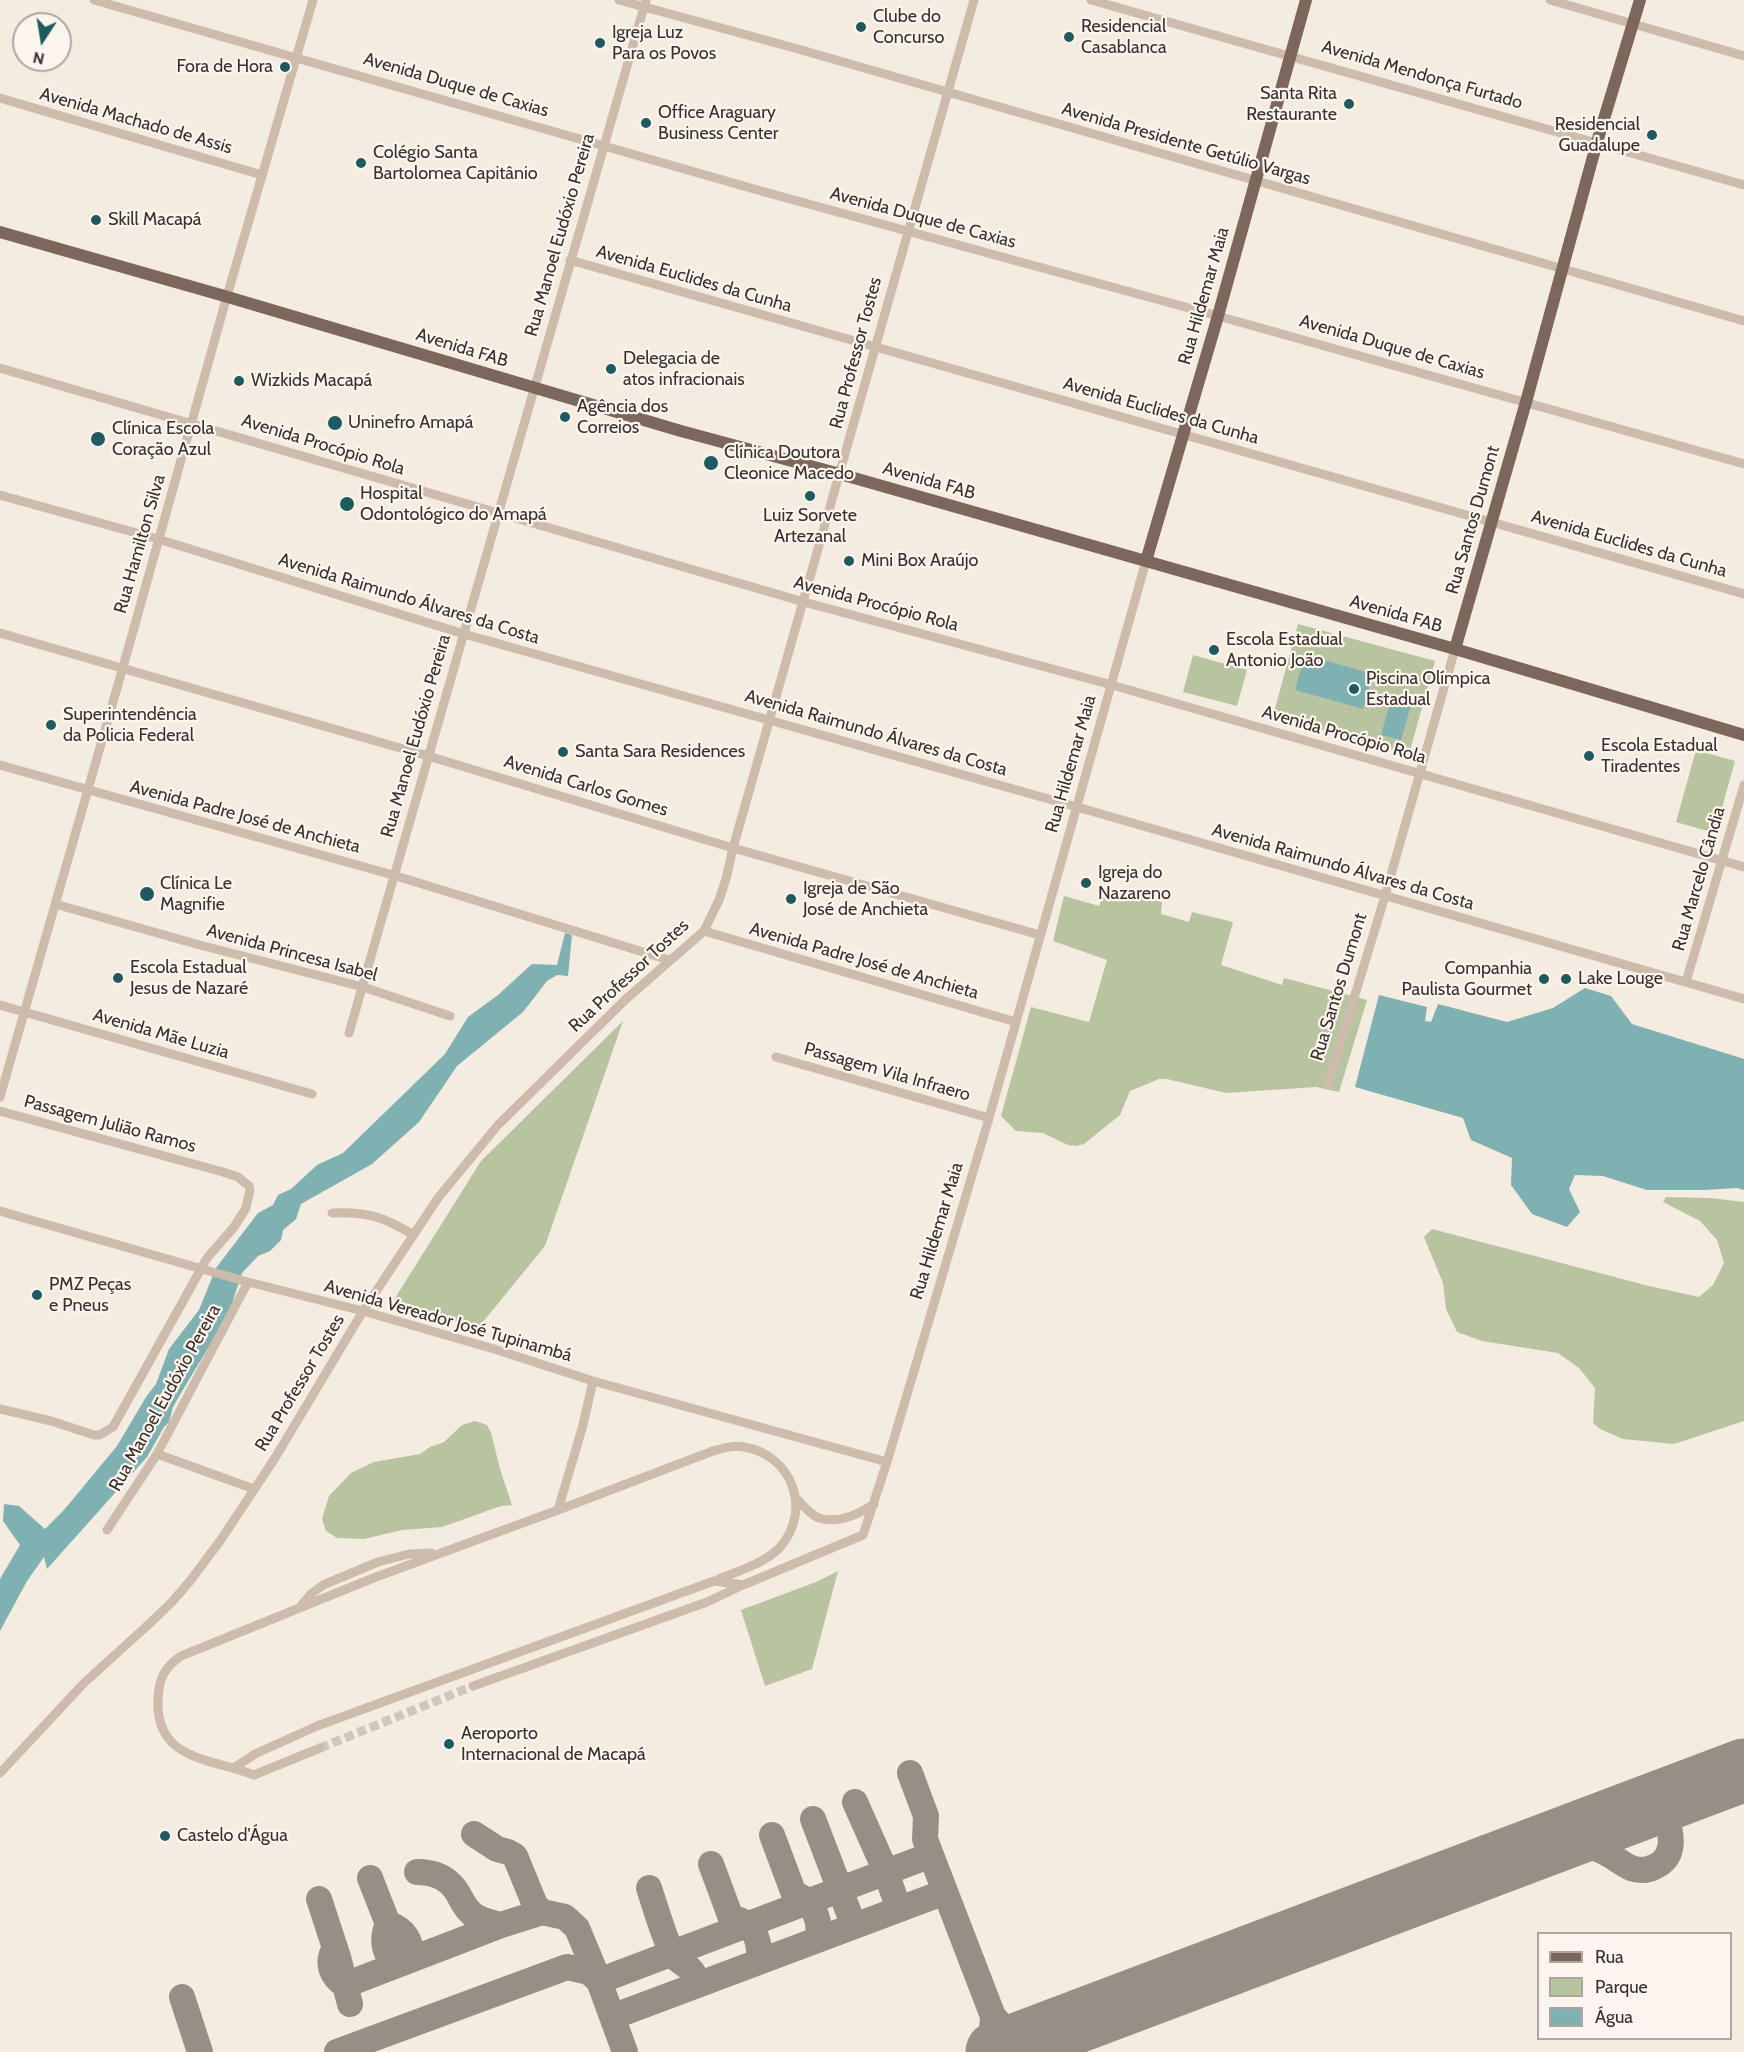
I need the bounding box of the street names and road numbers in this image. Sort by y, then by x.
street label: Avenida Mendonça Furtado [1319,36,1525,114]
street label: Avenida Duque de Caxias [361,48,551,122]
street label: Avenida Machado de Assis [37,83,235,159]
street label: Avenida Presidente Getúlio Vargas [1059,98,1313,190]
street label: Rua Manoel Eudóxio Pereira [521,131,599,339]
street label: Avenida Duque de Caxias [828,183,1018,253]
street label: Rua Hildemar Maia [1174,225,1234,367]
street label: Avenida Euclides da Cunha [594,241,794,317]
street label: Rua Professor Tostes [825,275,887,431]
street label: Avenida Duque de Caxias [1297,310,1487,384]
street label: Avenida FAB [413,324,511,372]
street label: Avenida Euclides da Cunha [1061,373,1261,449]
street label: Avenida Procópio Rola [239,410,407,480]
street label: Rua Santos Dumont [1441,443,1505,597]
street label: Avenida FAB [880,457,978,505]
street label: Rua Hamilton Silva [110,472,170,616]
street label: Avenida Euclides da Cunha [1529,506,1729,582]
street label: Avenida Raimundo Álvares da Costa [276,549,542,649]
street label: Avenida Procópio Rola [791,572,961,636]
street label: Avenida FAB [1347,590,1445,638]
street label: Rua Manoel Eudóxio Pereira [377,632,455,840]
street label: Avenida Raimundo Álvares da Costa [742,685,1010,781]
street label: Rua Hildemar Maia [1041,693,1101,835]
street label: Avenida Procópio Rola [1260,701,1428,769]
street label: Avenida Carlos Gomes [501,751,671,821]
street label: Avenida Padre José de Anchieta [128,776,362,858]
street label: Rua Marcelo Cândia [1668,804,1730,954]
street label: Avenida Raimundo Álvares da Costa [1209,819,1477,915]
street label: Rua Santos Dumont [1306,911,1372,1063]
street label: Rua Professor Tostes [565,915,693,1037]
street label: Avenida Padre José de Anchieta [747,918,981,1004]
street label: Avenida Princesa Isabel [204,920,380,986]
street label: Avenida Mãe Luzia [90,1004,232,1064]
street label: Passagem Vila Infraero [801,1038,973,1106]
street label: Passagem Julião Ramos [22,1091,198,1157]
street label: Rua Hildemar Maia [906,1160,968,1302]
street label: Avenida Vereador José Tupinambá [322,1275,574,1367]
street label: Rua Manoel Eudóxio Pereira [105,1301,225,1495]
street label: Rua Professor Tostes [251,1311,349,1455]

